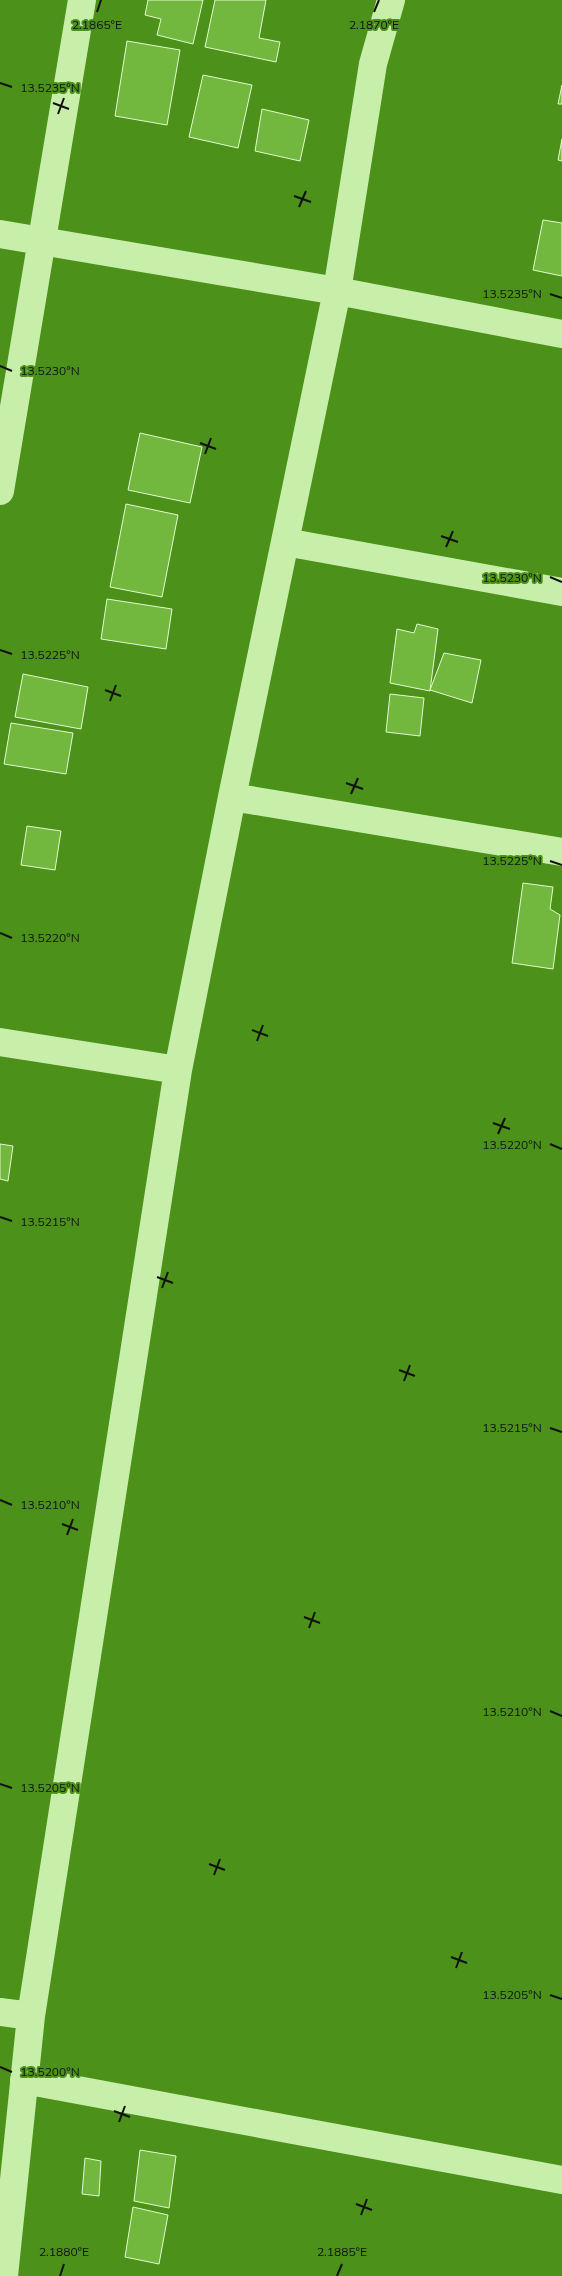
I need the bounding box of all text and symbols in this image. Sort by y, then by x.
text: 2.1865°E [72,17,122,32]
text: 2.1870°E [349,17,399,32]
text: 13.5235°N [20,80,80,95]
text: 13.5235°N [482,286,542,301]
text: 13.5230°N [20,363,80,378]
text: 13.5230°N [482,570,542,585]
text: 13.5225°N [20,647,80,662]
text: 13.5225°N [482,853,542,868]
text: 13.5220°N [20,930,80,945]
text: 13.5220°N [482,1137,542,1152]
text: 13.5215°N [20,1214,80,1229]
text: 13.5215°N [482,1420,542,1435]
text: 13.5210°N [20,1497,80,1512]
text: 13.5210°N [482,1704,542,1719]
text: 13.5205°N [20,1780,80,1795]
text: 13.5205°N [482,1987,542,2002]
text: 13.5200°N [20,2064,80,2079]
text: 2.1880°E [39,2244,89,2259]
text: 2.1885°E [317,2244,367,2259]

